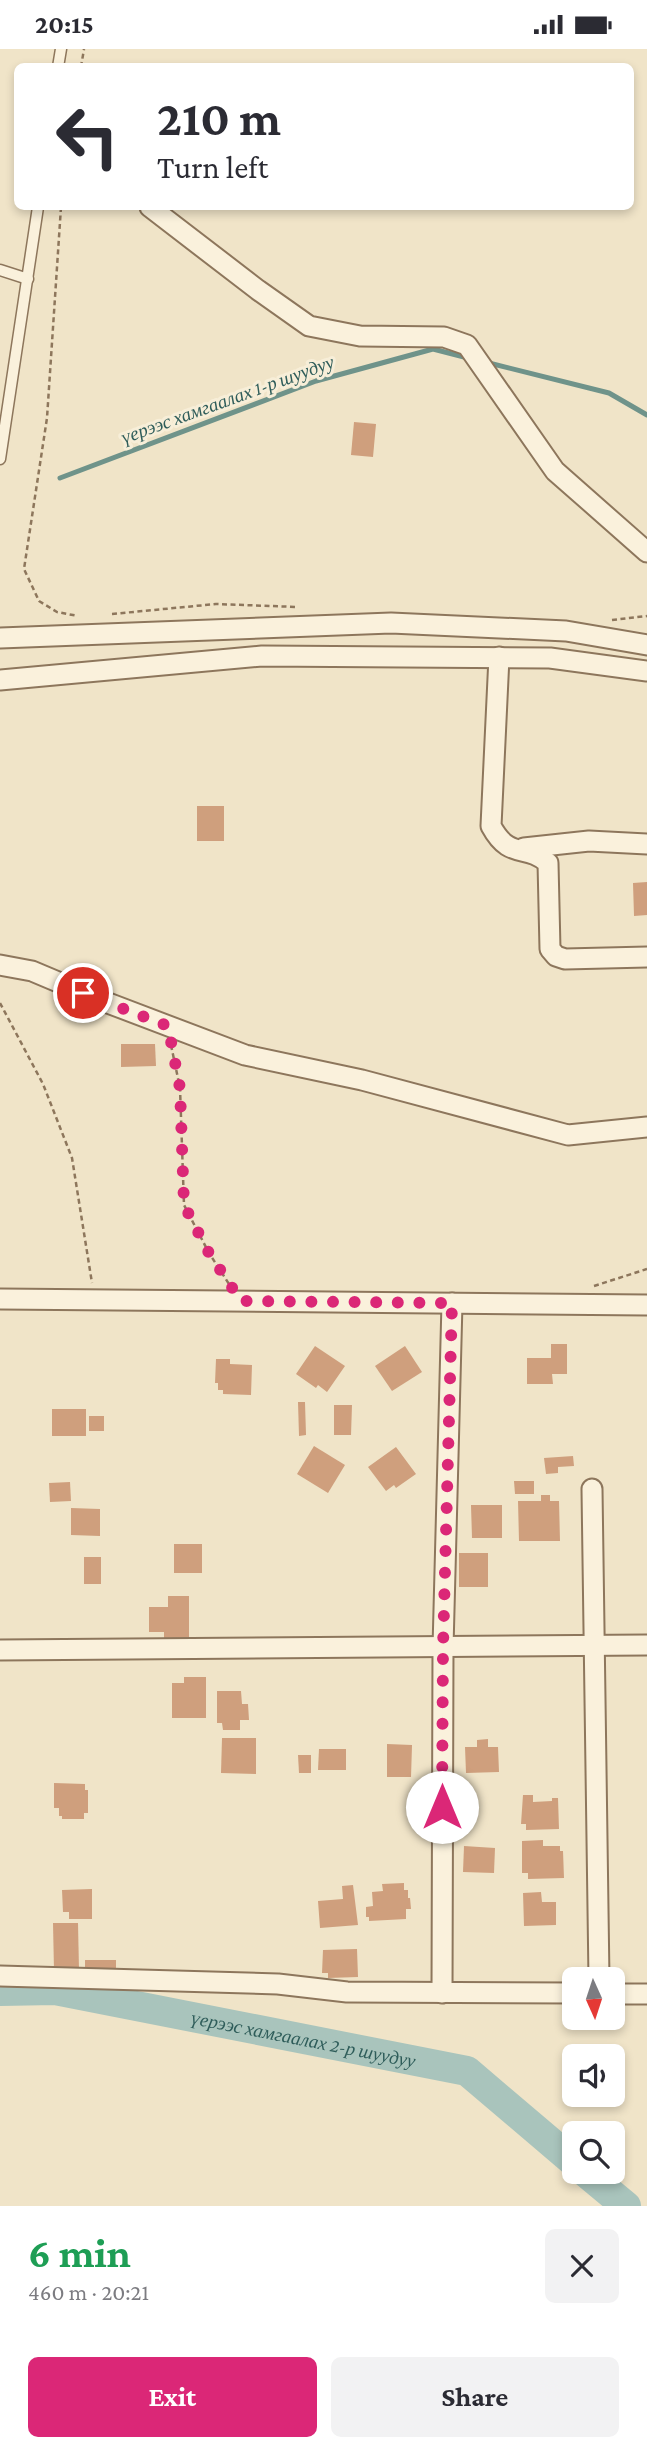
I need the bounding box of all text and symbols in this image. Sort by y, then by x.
text: 20:15 [35,10,94,39]
icon: left [42,91,133,182]
text: 210 m [157,91,281,146]
text: Turn left [157,149,268,185]
water label: үерээс хамгаалах 1-р шуудуу [118,351,337,448]
pin [53,963,113,1023]
icon: arrive [64,974,102,1012]
position arrow [405,1770,479,1844]
north arrow [562,1967,625,2030]
map controls [562,1967,625,2184]
water label: үерээс хамгаалах 2-р шуудуу [189,2007,418,2072]
button: sound [562,2044,625,2107]
button: search [562,2121,625,2184]
text: 6 min [28,2229,131,2276]
button: close [545,2229,619,2303]
text: 460 m · 20:21 [28,2279,149,2305]
button: Exit [28,2357,317,2437]
button: Share [331,2357,619,2437]

